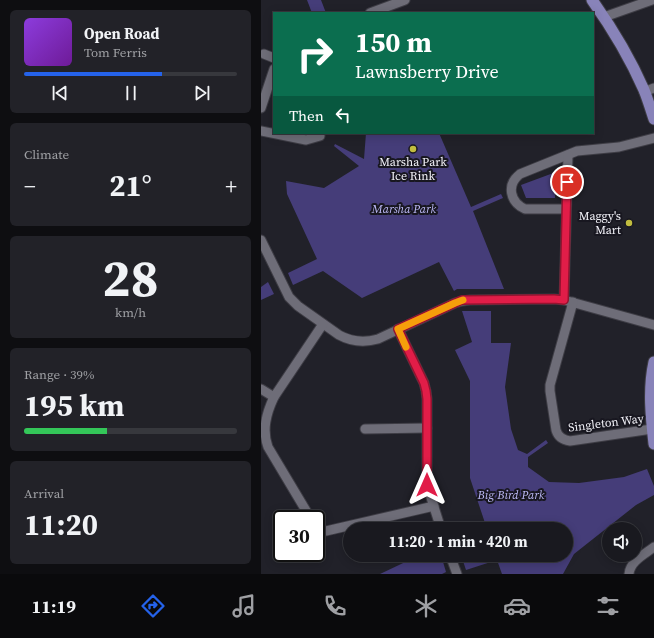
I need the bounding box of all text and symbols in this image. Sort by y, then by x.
text: Open Road [84,23,159,44]
text: 150 m [355,23,432,61]
icon: right [289,28,341,80]
text: Tom Ferris [84,44,147,61]
text: Lawnsberry Drive [355,59,499,84]
icon: previous [49,82,71,104]
icon: pause [120,82,142,104]
icon: next [191,82,213,104]
icon: left [332,104,354,126]
text: Then [289,105,324,126]
marker: Marsha Park Ice Rink [408,144,418,154]
text: Climate [24,146,69,163]
place label: Marsha Park Ice Rink [379,154,447,184]
text: 21° [109,165,152,206]
pin [550,165,584,199]
text: − [24,171,36,201]
text: + [225,171,237,201]
icon: arrive [556,171,578,193]
park label: Marsha Park [371,201,437,217]
place label: Maggy's Mart [579,208,621,238]
marker: Maggy's Mart [624,218,634,228]
text: 28 [102,242,159,313]
text: km/h [115,304,146,321]
text: Range · 39% [24,366,95,383]
text: 195 km [24,385,124,426]
street label: Singleton Way [567,410,645,436]
position arrow [406,464,448,506]
text: Arrival [24,485,64,502]
park label: Big Bird Park [477,487,545,503]
text: 11:20 [24,504,98,545]
speed limit sign: 30 [273,510,325,562]
map controls [602,522,642,562]
button: sound [602,522,642,562]
text: 11:20 · 1 min · 420 m [389,531,528,552]
icon: directions [139,592,167,620]
icon: music [230,592,258,620]
icon: phone [321,592,349,620]
icon: climate [412,592,440,620]
icon: car [503,592,531,620]
icon: filters [594,592,622,620]
text: 11:19 [32,594,76,619]

